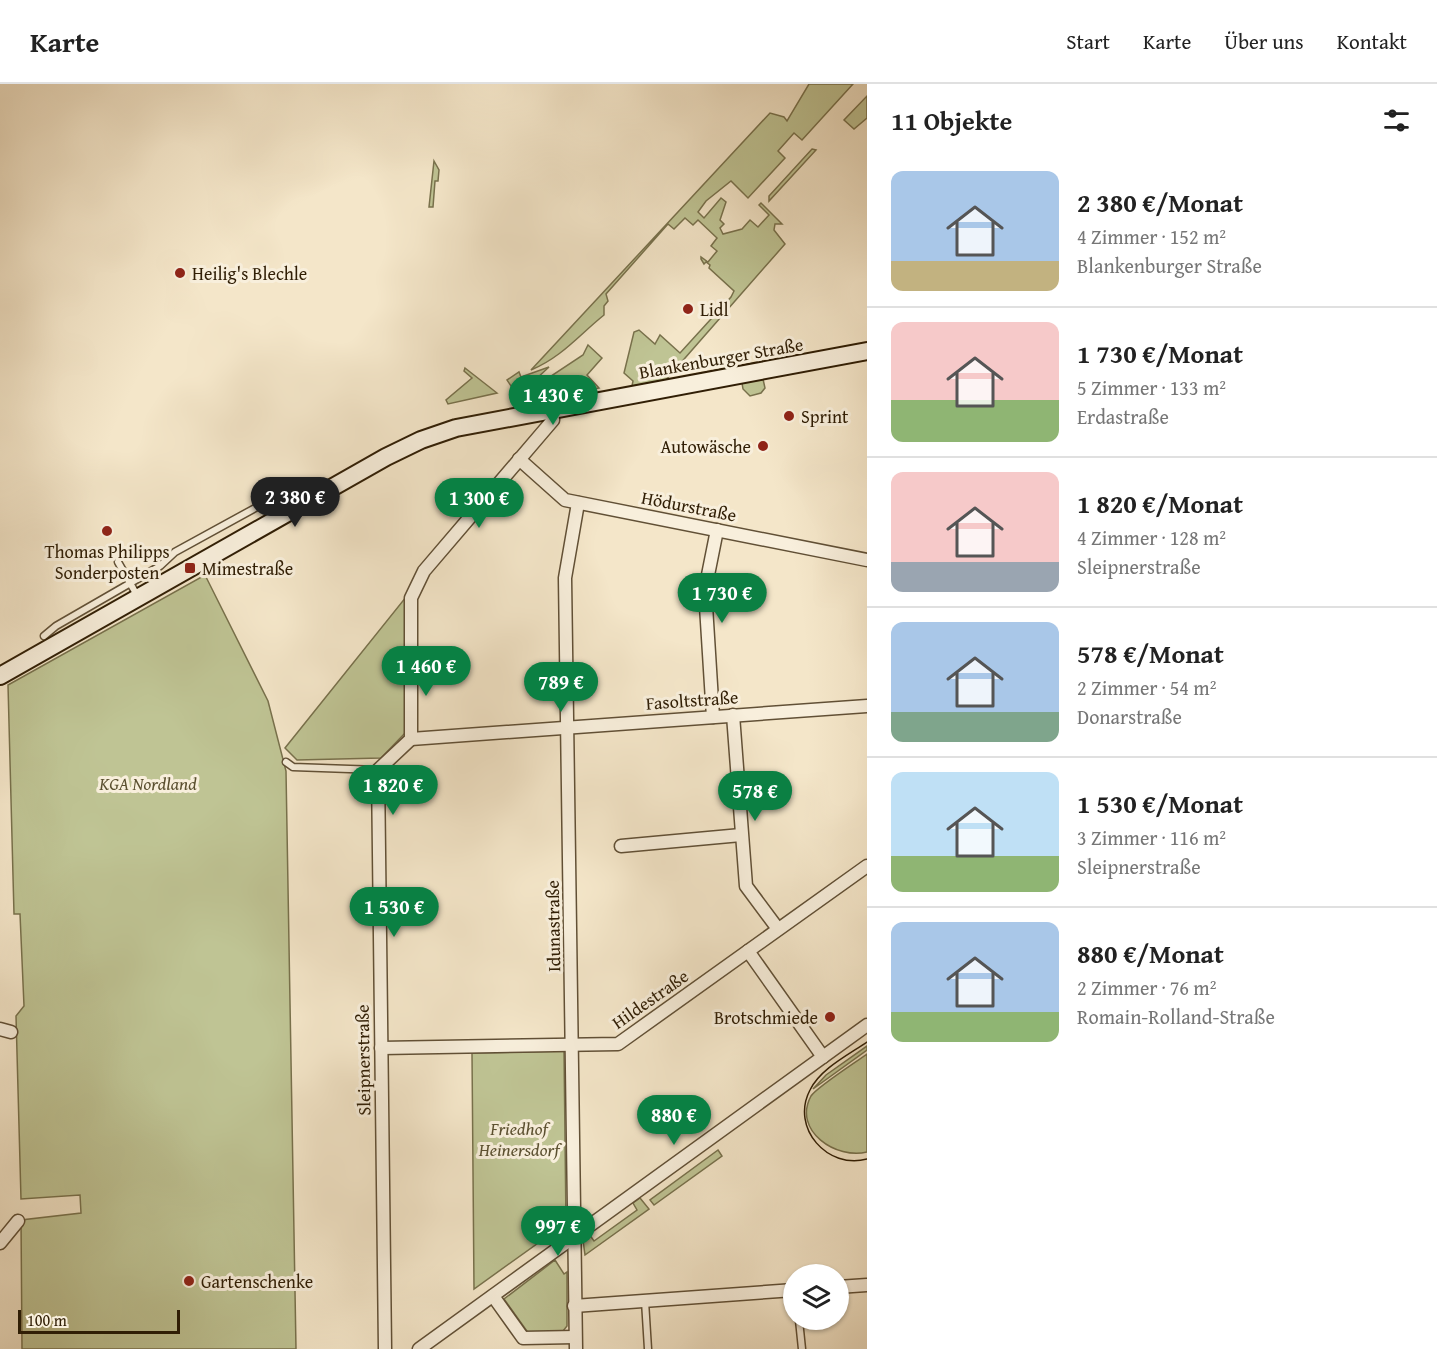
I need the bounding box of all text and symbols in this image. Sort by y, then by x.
text: Karte [30,21,99,62]
text: Start [1066,26,1110,57]
text: Karte [1143,26,1191,57]
text: Über uns [1224,26,1304,57]
text: Kontakt [1337,26,1407,57]
text: 11 Objekte [891,101,1012,140]
icon: filters [1380,104,1413,137]
text: 2 380 €/Monat [1077,183,1243,222]
icon: home [939,195,1011,267]
text: 4 Zimmer · 152 m² [1077,222,1226,251]
text: Blankenburger Straße [1077,251,1262,280]
place label: Heilig's Blechle [192,260,307,287]
marker: Heilig's Blechle [173,266,187,280]
place label: Lidl [700,296,729,323]
marker: Lidl [681,302,695,316]
street label: Blankenburger Straße [637,330,805,386]
text: 1 730 €/Monat [1077,334,1243,373]
icon: home [939,346,1011,418]
text: 5 Zimmer · 133 m² [1077,373,1226,402]
pin: 1 430 € [498,375,608,426]
text: 1 430 € [523,380,583,409]
text: Erdastraße [1077,402,1169,431]
place label: Sprint [801,403,849,430]
marker: Sprint [782,409,796,423]
place label: Autowäsche [660,433,751,460]
marker: Autowäsche [756,439,770,453]
pin: 2 380 € [240,477,350,528]
pin: 1 300 € [424,478,534,529]
text: 2 380 € [265,482,325,511]
text: 1 300 € [449,483,509,512]
street label: Hödurstraße [639,484,739,528]
text: 1 820 €/Monat [1077,484,1243,523]
icon: home [939,496,1011,568]
text: 4 Zimmer · 128 m² [1077,523,1226,552]
marker: Thomas Philipps Sonderposten [100,524,114,538]
place label: Thomas Philipps Sonderposten [44,538,170,586]
text: Sleipnerstraße [1077,552,1201,581]
place label: Mimestraße [202,555,293,582]
marker: Mimestraße [183,561,197,575]
pin: 1 730 € [667,573,777,624]
text: 1 730 € [692,578,752,607]
text: 578 €/Monat [1077,634,1224,673]
pin: 1 460 € [371,646,481,697]
icon: home [939,646,1011,718]
text: 1 460 € [396,651,456,680]
pin: 789 € [519,662,603,713]
text: 789 € [538,667,584,696]
text: 2 Zimmer · 54 m² [1077,673,1216,702]
street label: Fasoltstraße [645,683,739,717]
text: Donarstraße [1077,702,1182,731]
pin: 1 820 € [338,765,448,816]
park label: KGA Nordland [98,770,197,797]
text: 1 820 € [363,770,423,799]
pin: 578 € [713,771,797,822]
text: 578 € [732,776,778,805]
text: 1 530 €/Monat [1077,784,1243,823]
icon: home [939,796,1011,868]
text: 3 Zimmer · 116 m² [1077,823,1226,852]
text: Sleipnerstraße [1077,852,1201,881]
street label: Idunastraße [539,880,567,972]
pin: 1 530 € [339,887,449,938]
text: 1 530 € [364,892,424,921]
text: 880 €/Monat [1077,934,1224,973]
icon: home [939,946,1011,1018]
street label: Hildestraße [606,963,694,1035]
text: 2 Zimmer · 76 m² [1077,973,1216,1002]
text: Romain-Rolland-Straße [1077,1002,1275,1031]
street label: Sleipnerstraße [349,1004,377,1116]
place label: Brotschmiede [714,1004,818,1031]
marker: Brotschmiede [823,1010,837,1024]
pin: 880 € [632,1095,716,1146]
text: 880 € [651,1100,697,1129]
park label: Friedhof Heinersdorf [478,1115,563,1163]
pin: 997 € [516,1206,600,1257]
text: 997 € [535,1211,581,1240]
map controls [783,1264,849,1330]
button: layers [783,1264,849,1330]
place label: Gartenschenke [201,1268,313,1295]
marker: Gartenschenke [182,1274,196,1288]
scale bar [18,1307,180,1334]
text: 100 m [27,1308,67,1332]

